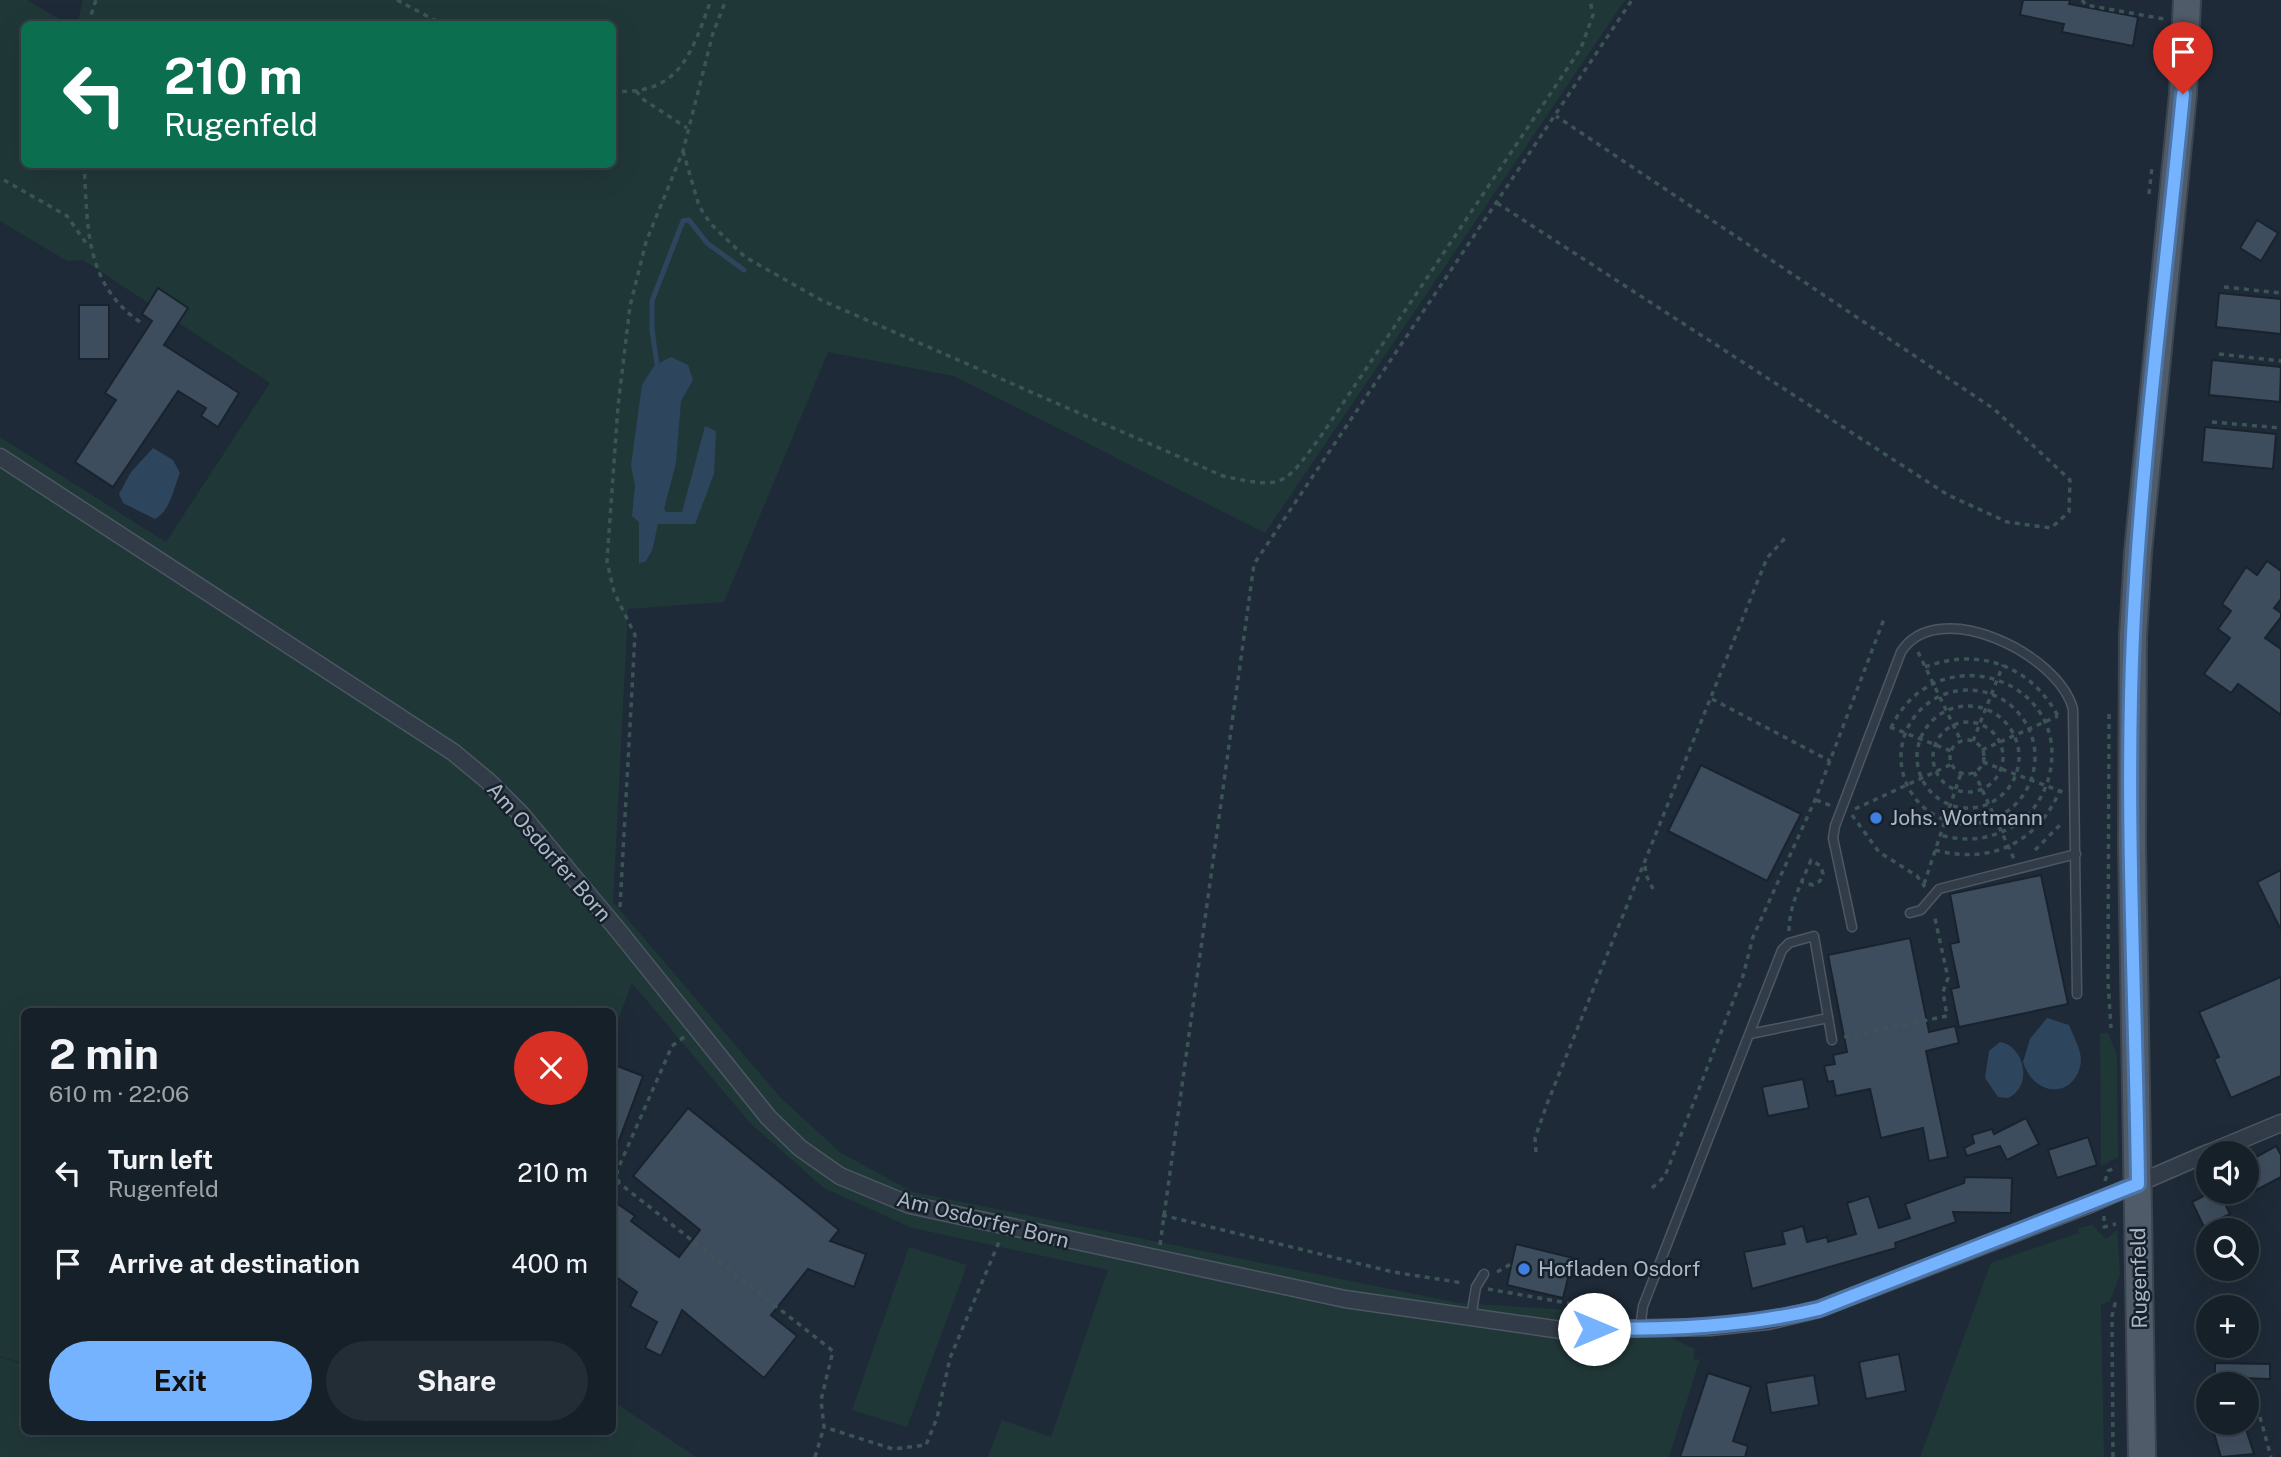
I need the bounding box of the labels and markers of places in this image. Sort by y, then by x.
pin [2153,22,2213,94]
place label: Johs. Wortmann [1890,805,2043,830]
marker: Johs. Wortmann [1868,810,1884,826]
place label: Hofladen Osdorf [1538,1256,1700,1281]
marker: Hofladen Osdorf [1516,1261,1532,1277]

